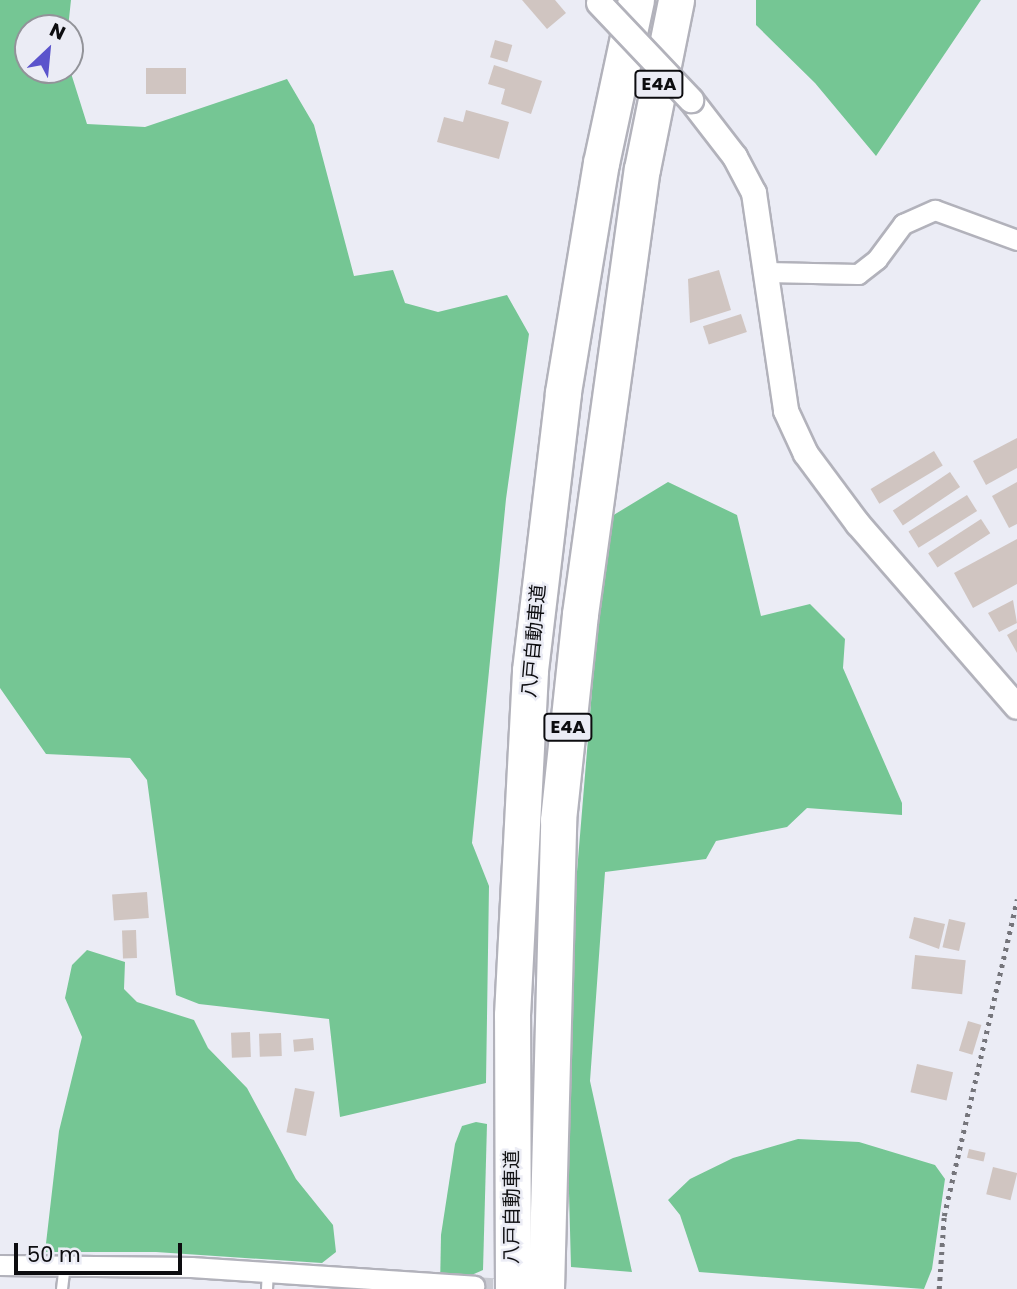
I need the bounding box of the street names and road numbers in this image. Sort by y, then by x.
road number: E4A [633,70,685,98]
street label: 八戸自動車道 [518,583,550,699]
road number: E4A [542,712,594,742]
street label: 八戸自動車道 [501,1150,523,1264]

